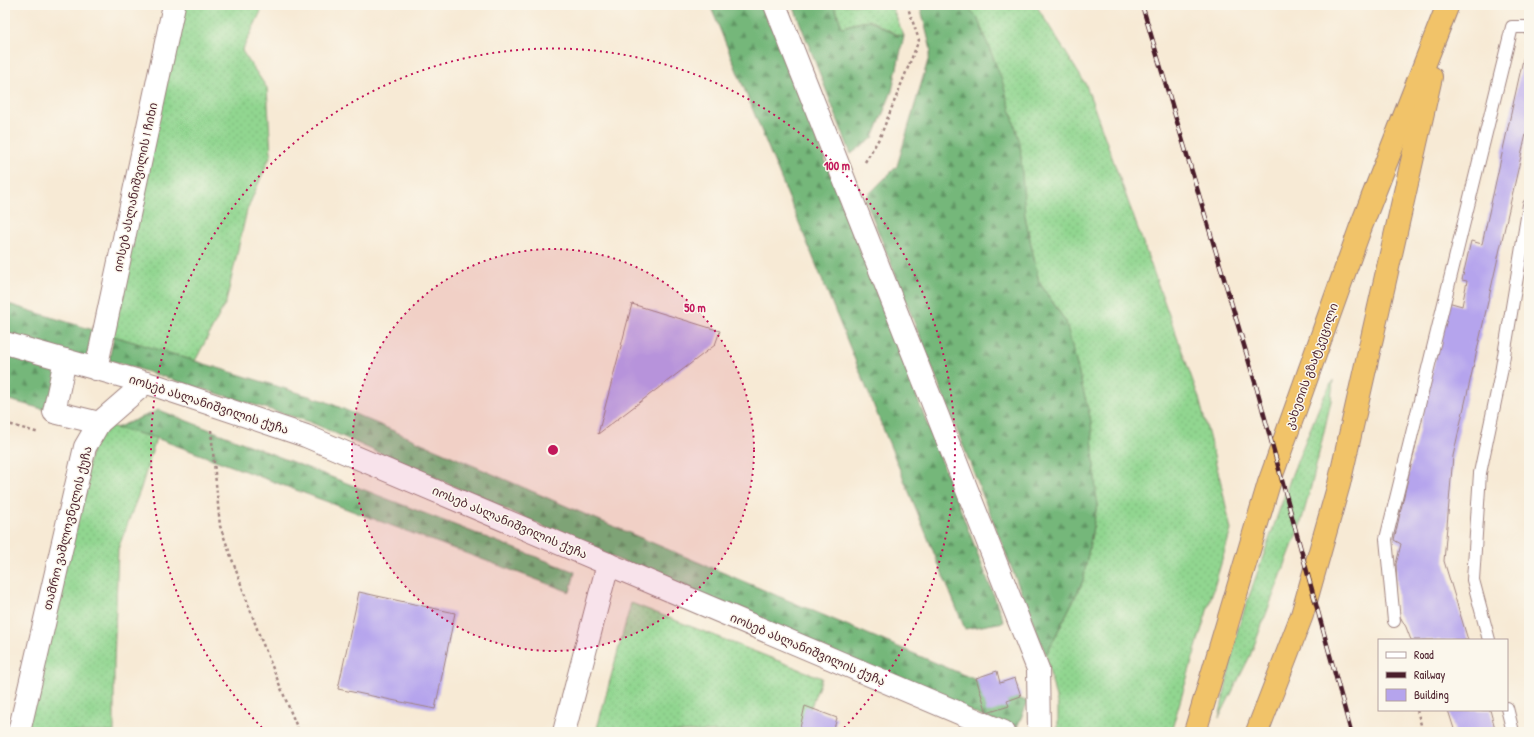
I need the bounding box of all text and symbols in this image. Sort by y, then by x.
street label: იოსებ ასლანიშვილის I ჩიხი [109,101,161,273]
text: 100 m [824,157,850,174]
text: 50 m [684,299,706,316]
street label: კახეთის გზატკეცილი [1280,300,1342,432]
street label: იოსებ ასლანიშვილის ქუჩა [127,370,291,438]
centre of rings [546,443,560,457]
street label: თამრო ვაშლოვნელის ქუჩა [38,444,96,612]
street label: იოსებ ასლანიშვილის ქუჩა [430,482,590,562]
street label: იოსებ ასლანიშვილის ქუჩა [728,609,888,689]
legend [1378,639,1508,711]
text: Road [1414,646,1434,663]
text: Railway [1414,666,1445,683]
text: Building [1414,686,1449,703]

